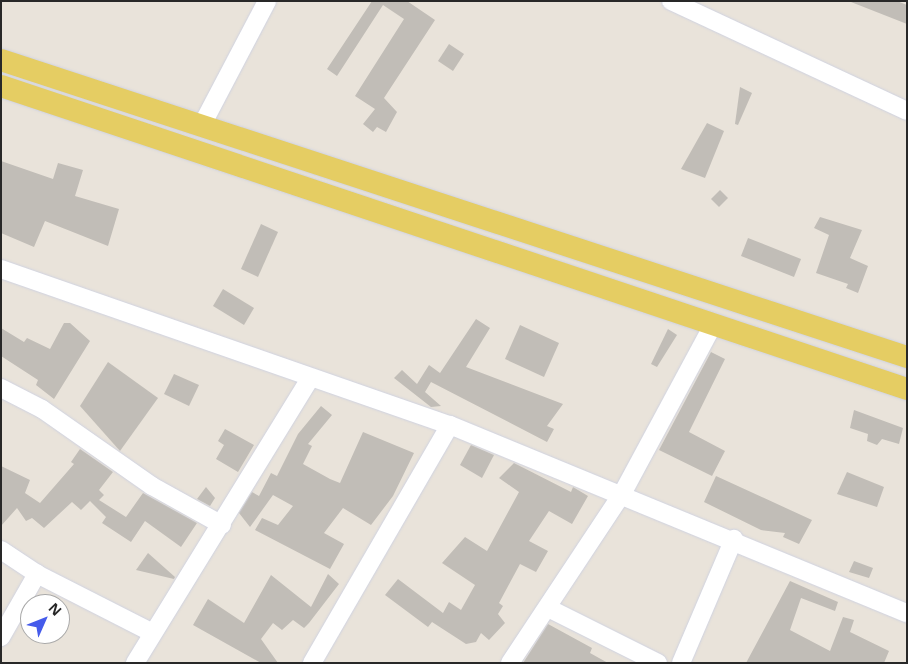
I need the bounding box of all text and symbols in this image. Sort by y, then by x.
north arrow [20,594,70,644]
text: N [45,598,66,620]

